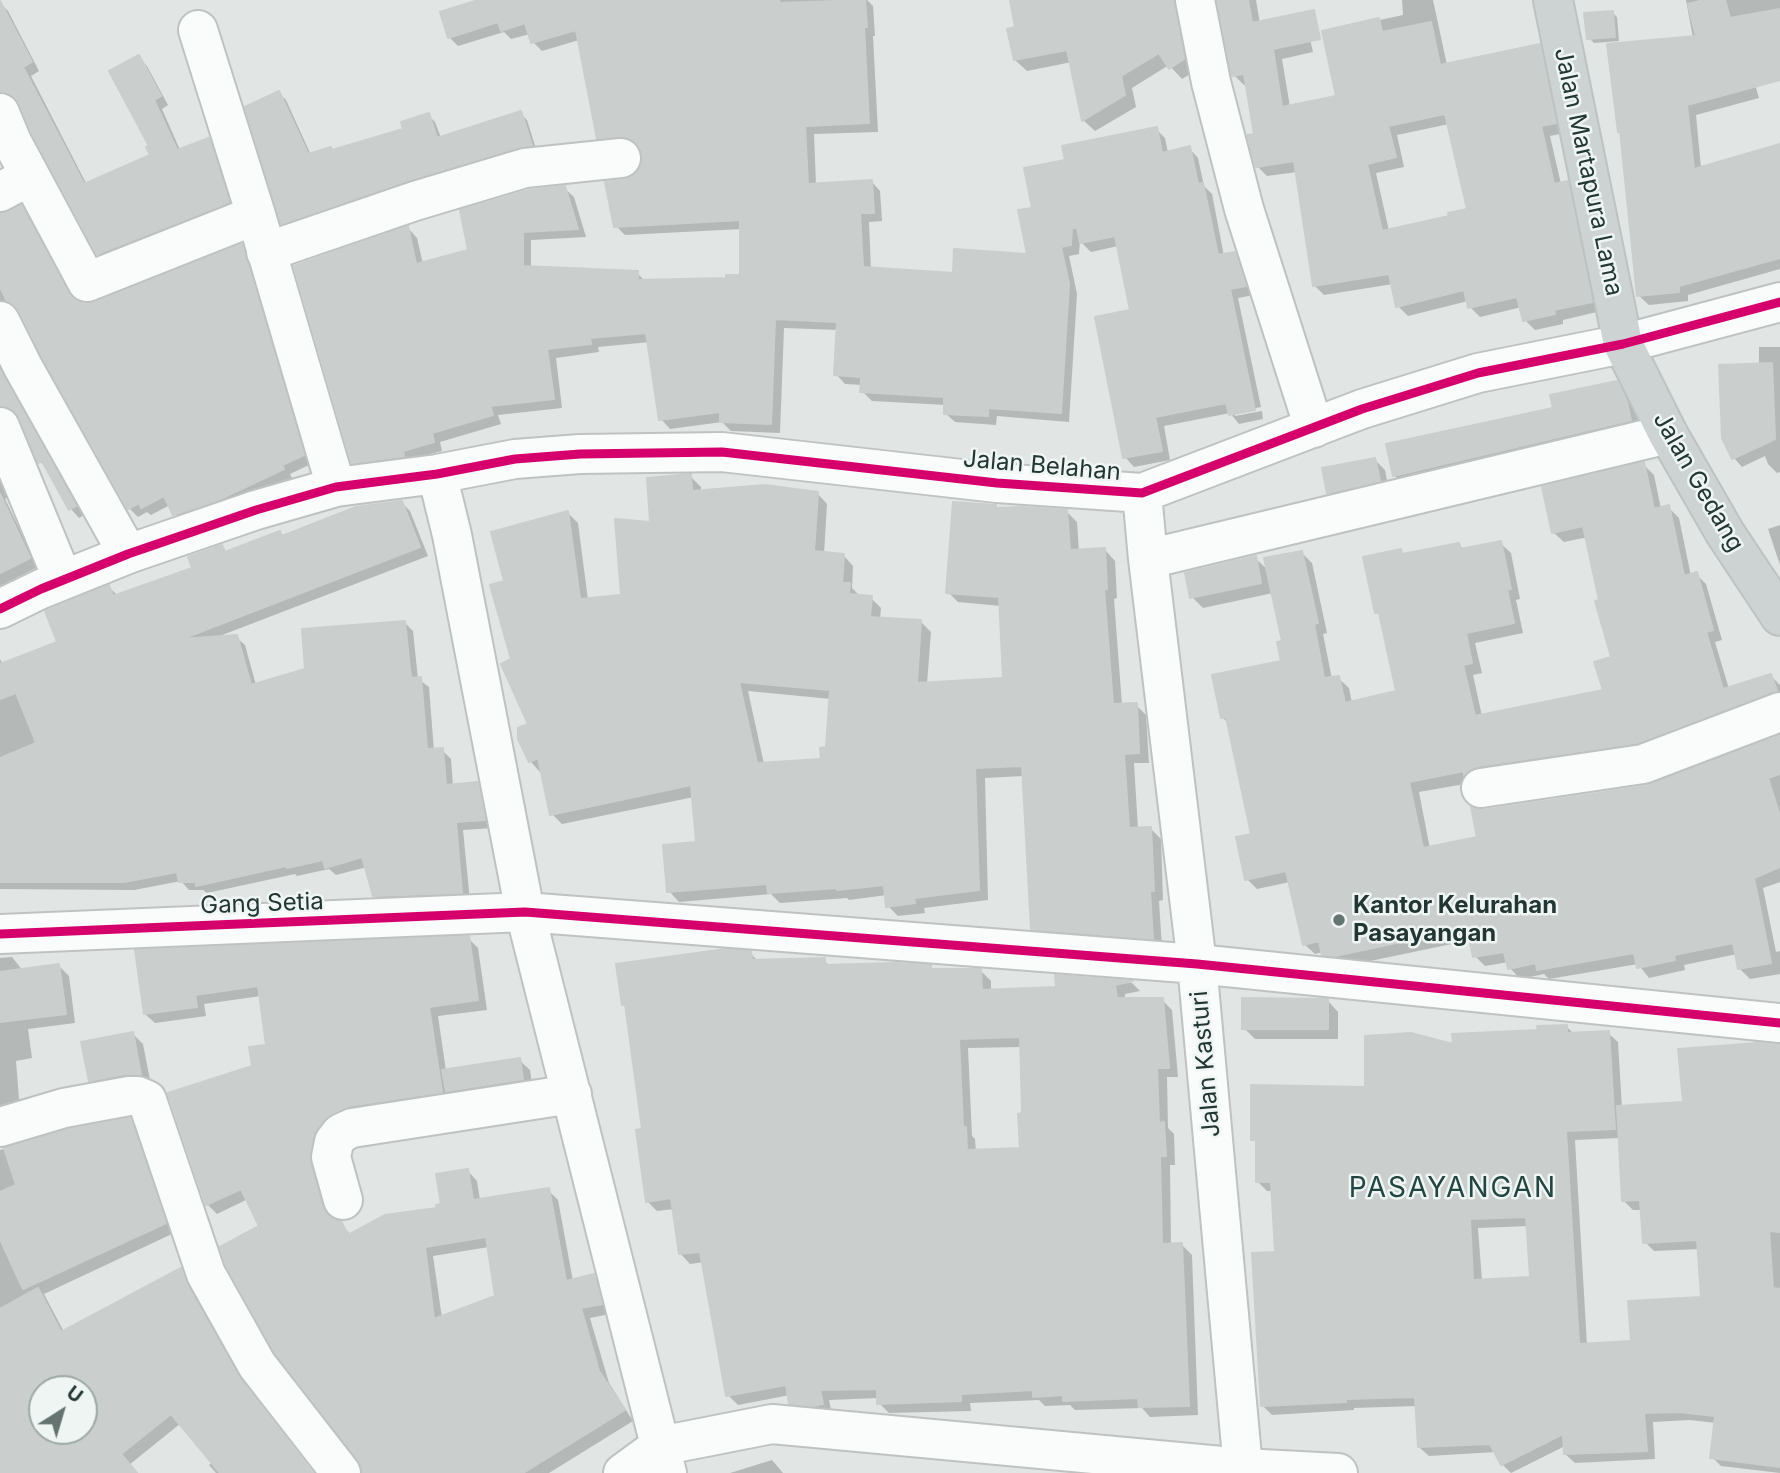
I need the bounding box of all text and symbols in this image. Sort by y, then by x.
street label: Jalan Martapura Lama [1548,45,1628,299]
street label: Jalan Gedang [1646,407,1750,557]
street label: Jalan Belahan [962,445,1122,487]
street label: Gang Setia [200,887,324,921]
place label: Kantor Kelurahan Pasayangan [1353,892,1557,948]
marker: Kantor Kelurahan Pasayangan [1331,912,1347,928]
street label: Jalan Kasturi [1185,990,1227,1138]
district label: PASAYANGAN [1350,1172,1556,1206]
north arrow [28,1375,98,1445]
text: U [62,1381,87,1408]

